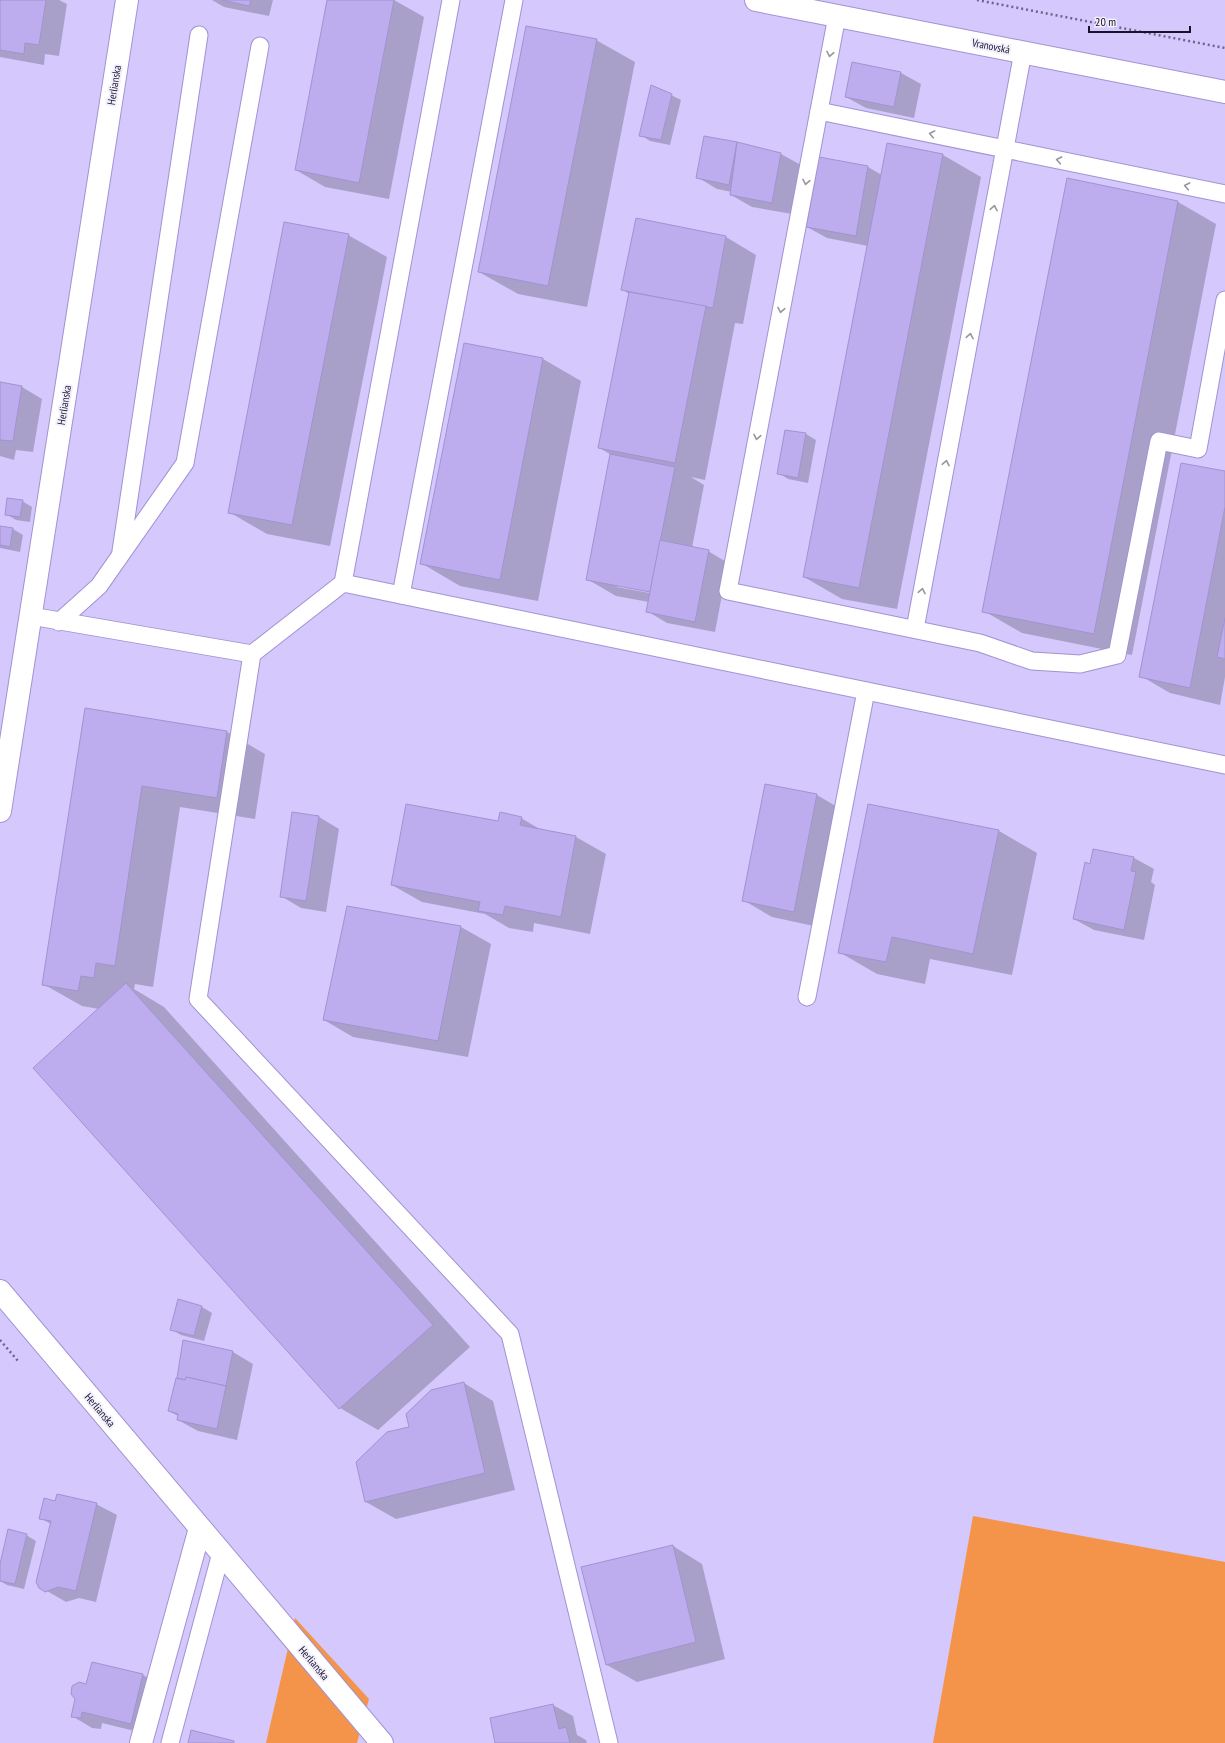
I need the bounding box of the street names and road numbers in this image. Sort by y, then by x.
street label: Vranovská [970,35,1011,57]
street label: Herlianska [104,64,124,106]
street label: Herlianska [54,384,74,426]
street label: Herlianska [82,1390,118,1430]
street label: Herlianska [296,1643,332,1683]

